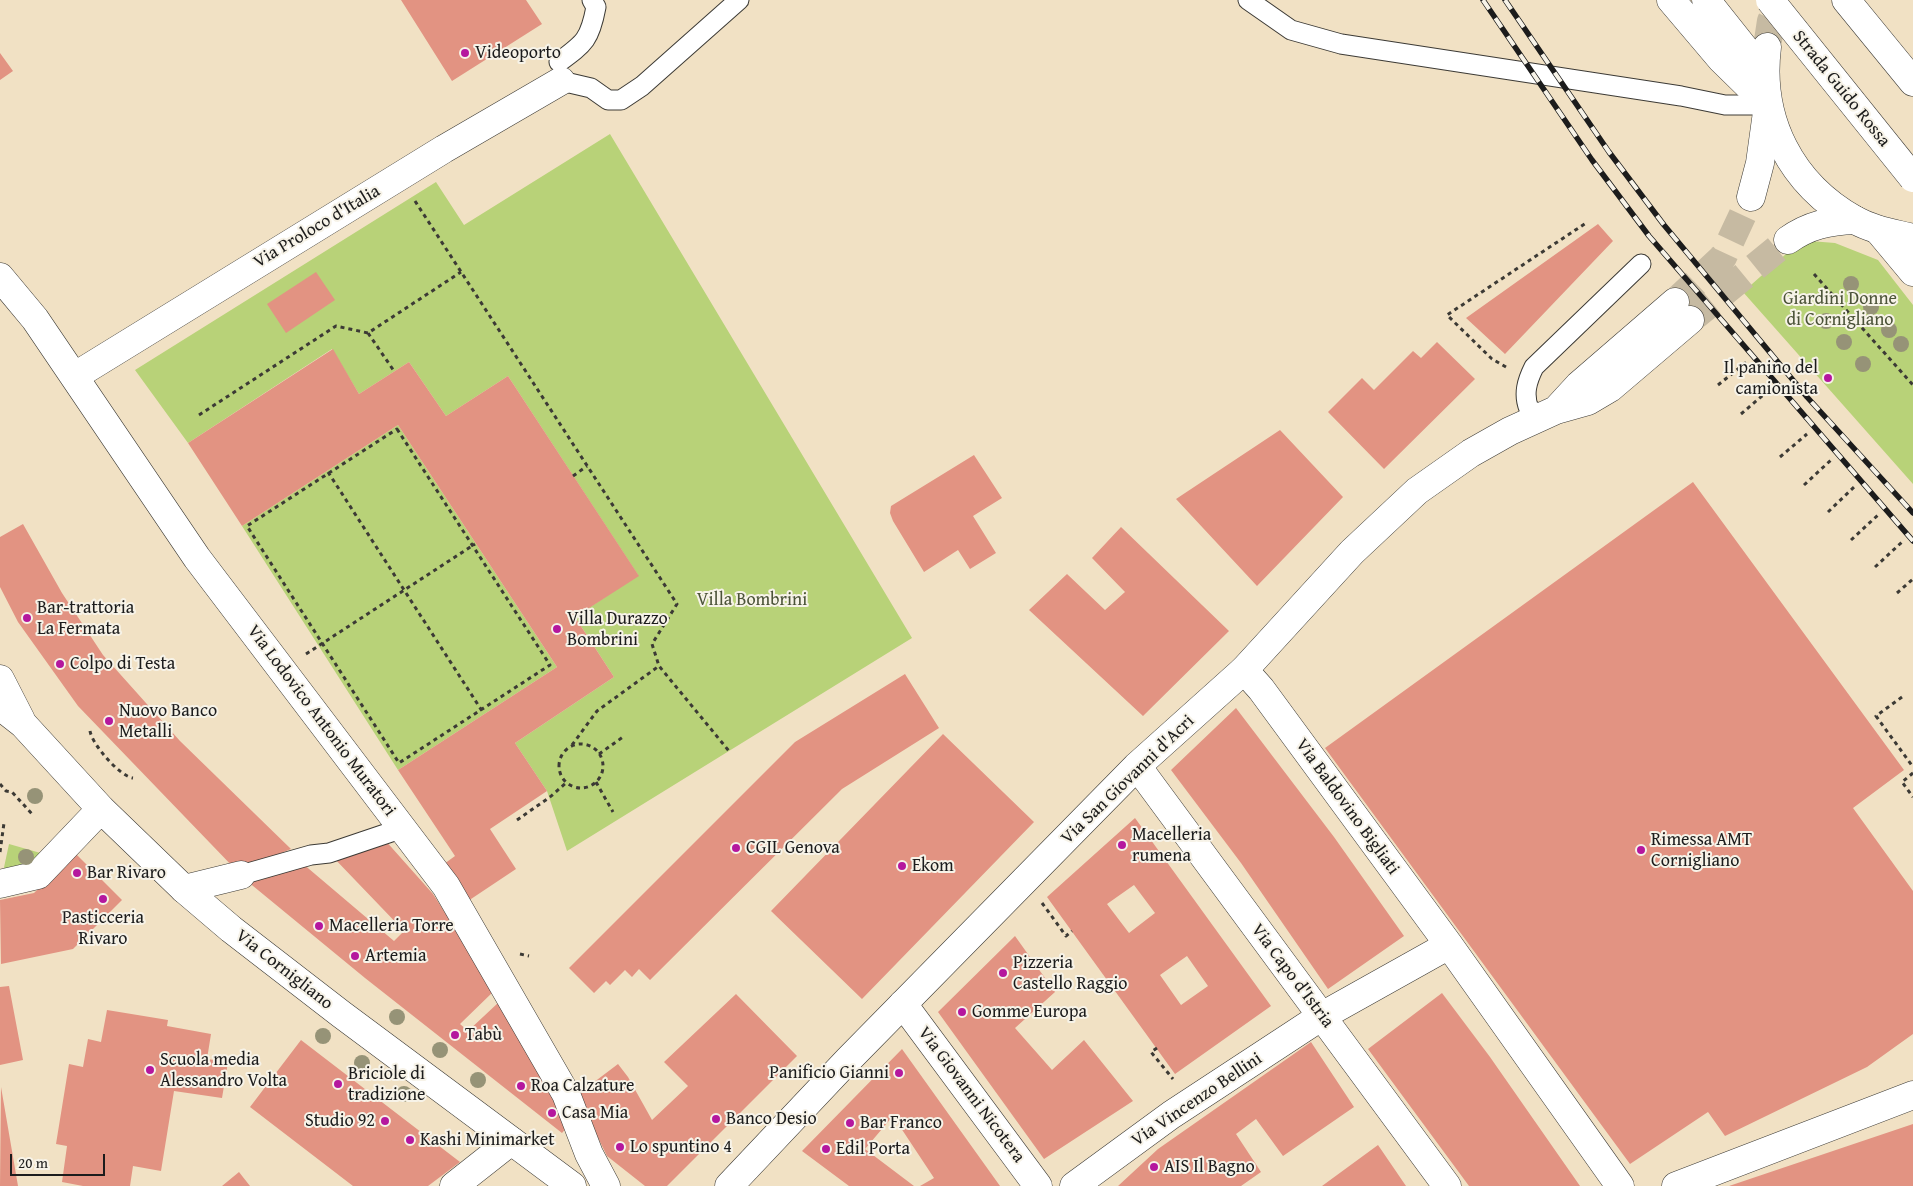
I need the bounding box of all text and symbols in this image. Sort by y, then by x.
street label: Strada Guido Rossa [1787,26,1895,152]
place label: Videoporto [475,42,561,64]
marker: Videoporto [459,47,471,59]
street label: Via Proloco d'Italia [250,181,384,273]
park label: Giardini Donne di Cornigliano [1783,288,1897,330]
place label: Il panino del camionista [1724,357,1818,399]
marker: Il panino del camionista [1822,372,1834,384]
park label: Villa Bombrini [697,589,807,611]
place label: Bar-trattoria La Fermata [37,597,134,640]
place label: Villa Durazzo Bombrini [567,608,668,650]
marker: Bar-trattoria La Fermata [21,612,33,624]
street label: Via Lodovico Antonio Muratori [242,621,400,821]
marker: Villa Durazzo Bombrini [551,623,563,635]
place label: Colpo di Testa [70,653,175,675]
marker: Colpo di Testa [54,658,66,670]
place label: Nuovo Banco Metalli [119,700,217,742]
street label: Via San Giovanni d'Acri [1057,711,1199,849]
marker: Nuovo Banco Metalli [103,715,115,727]
street label: Via Baldovino Bigliati [1290,735,1404,879]
place label: Macelleria rumena [1132,824,1211,866]
place label: Rimessa AMT Cornigliano [1651,829,1752,872]
place label: CGIL Genova [746,837,840,859]
marker: Macelleria rumena [1116,839,1128,851]
marker: CGIL Genova [730,842,742,854]
marker: Rimessa AMT Cornigliano [1635,844,1647,856]
place label: Ekom [912,855,954,877]
marker: Ekom [896,860,908,872]
place label: Bar Rivaro [87,862,166,884]
marker: Bar Rivaro [71,867,83,879]
marker: Pasticceria Rivaro [97,893,109,905]
place label: Pasticceria Rivaro [62,907,144,950]
place label: Macelleria Torre [329,915,454,937]
marker: Macelleria Torre [313,920,325,932]
street label: Via Capo d'Istria [1246,920,1338,1032]
street label: Via Cornigliano [231,925,337,1015]
place label: Artemia [365,945,426,967]
marker: Artemia [349,950,361,962]
place label: Pizzeria Castello Raggio [1013,952,1128,994]
marker: Pizzeria Castello Raggio [997,967,1009,979]
place label: Gomme Europa [972,1001,1087,1023]
marker: Gomme Europa [956,1006,968,1018]
street label: Via Giovanni Nicotera [913,1023,1029,1167]
place label: Tabù [465,1024,502,1046]
marker: Tabù [449,1029,461,1041]
street label: Via Vincenzo Bellini [1128,1048,1266,1152]
place label: Scuola media Alessandro Volta [160,1049,287,1092]
place label: Panificio Gianni [769,1062,889,1084]
place label: Briciole di tradizione [348,1063,425,1106]
marker: Scuola media Alessandro Volta [144,1064,156,1076]
marker: Panificio Gianni [893,1067,905,1079]
place label: Roa Calzature [531,1075,634,1097]
marker: Briciole di tradizione [332,1078,344,1090]
marker: Roa Calzature [515,1080,527,1092]
place label: Casa Mia [562,1102,628,1124]
marker: Casa Mia [546,1107,558,1119]
place label: Banco Desio [726,1108,817,1130]
place label: Studio 92 [305,1110,375,1132]
place label: Bar Franco [860,1112,942,1134]
marker: Banco Desio [710,1113,722,1125]
marker: Studio 92 [379,1115,391,1127]
marker: Bar Franco [844,1117,856,1129]
place label: Kashi Minimarket [420,1129,555,1151]
marker: Kashi Minimarket [404,1134,416,1146]
place label: Lo spuntino 4 [630,1136,732,1158]
place label: Edil Porta [836,1138,910,1160]
marker: Lo spuntino 4 [614,1141,626,1153]
marker: Edil Porta [820,1143,832,1155]
scale bar [12,1144,108,1176]
text: 20 m [18,1152,48,1173]
place label: AIS Il Bagno [1164,1156,1255,1178]
marker: AIS Il Bagno [1148,1161,1160,1173]

